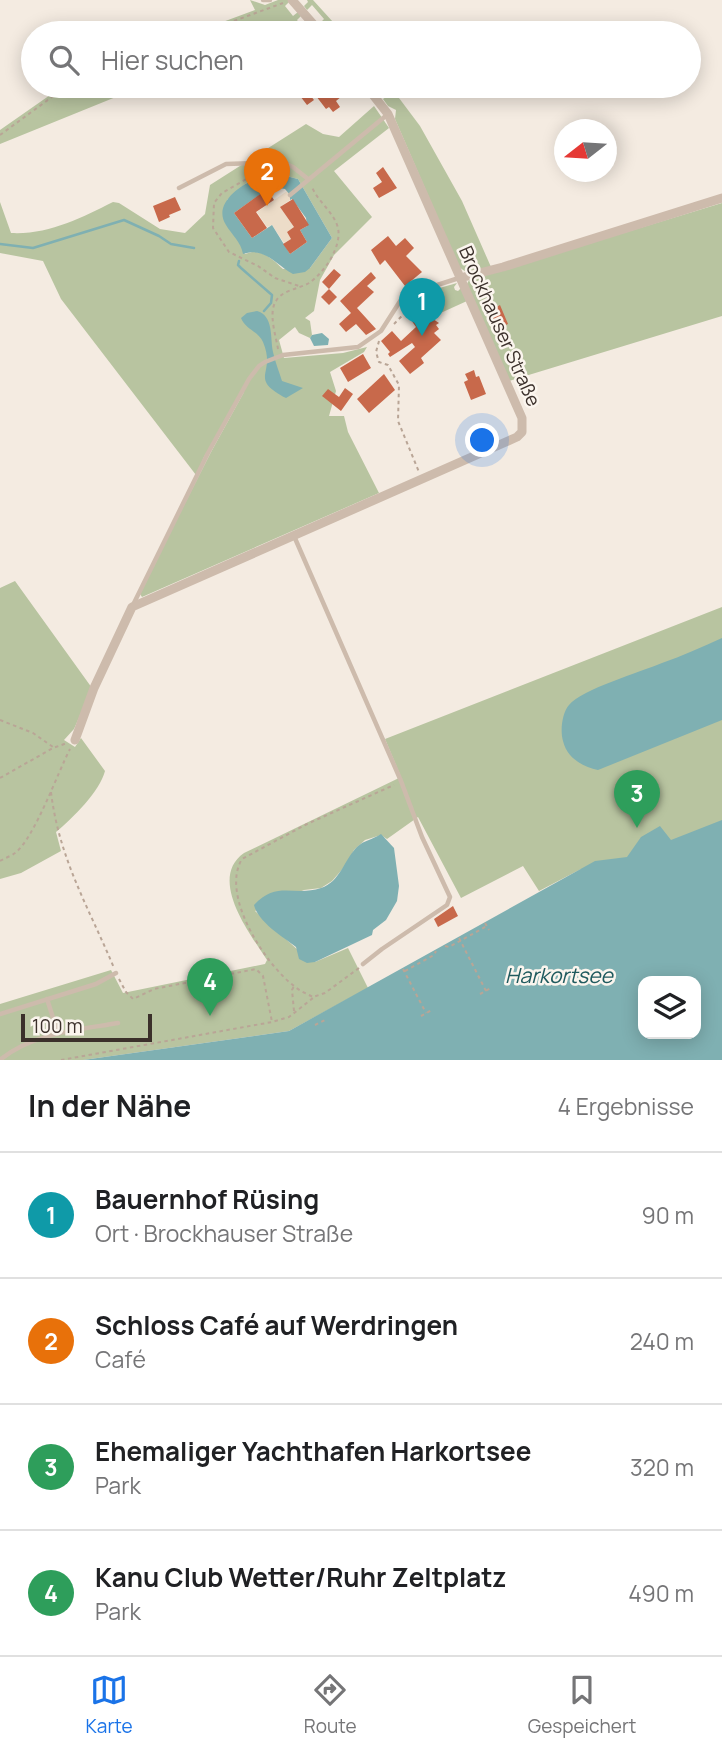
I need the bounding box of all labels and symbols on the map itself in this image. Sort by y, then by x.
north arrow [554,119,617,182]
pin: 2 [244,148,290,206]
street label: Brockhauser Straße [453,242,547,410]
pin: 1 [399,278,445,336]
your location [465,423,499,457]
pin: 3 [614,770,660,828]
pin: 4 [187,958,233,1016]
water label: Harkortsee [505,961,615,989]
scale bar [21,1011,152,1043]

